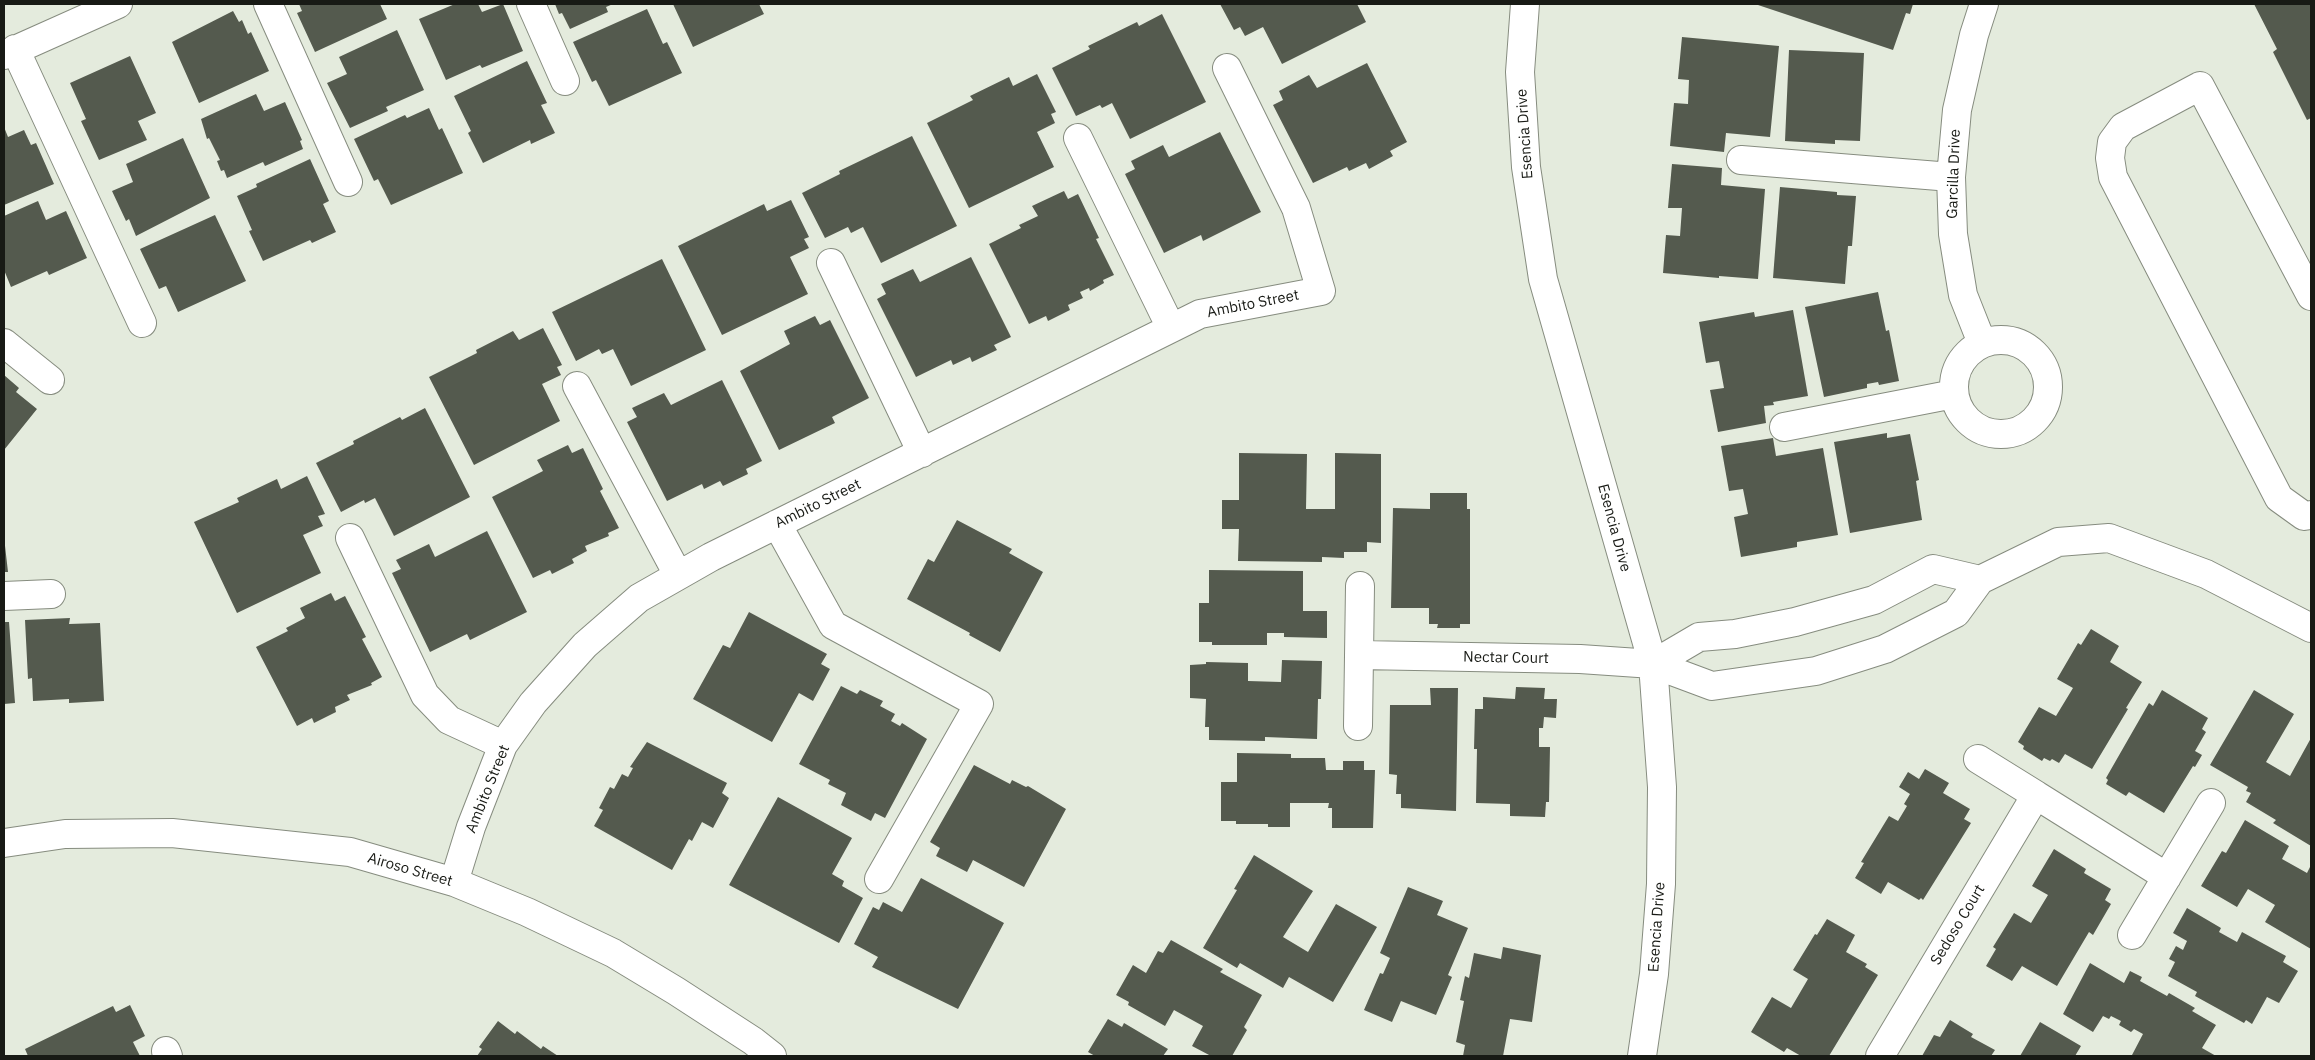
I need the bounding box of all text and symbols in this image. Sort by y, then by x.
street label: Esencia Drive [1513,88,1537,180]
street label: Garcilla Drive [1943,129,1965,219]
street label: Ambito Street [1205,286,1301,322]
street label: Ambito Street [772,475,864,533]
street label: Esencia Drive [1594,482,1634,574]
street label: Nectar Court [1463,648,1549,668]
street label: Ambito Street [462,742,514,836]
street label: Airoso Street [365,849,455,891]
street label: Esencia Drive [1645,881,1669,973]
street label: Sedoso Court [1927,882,1989,968]

